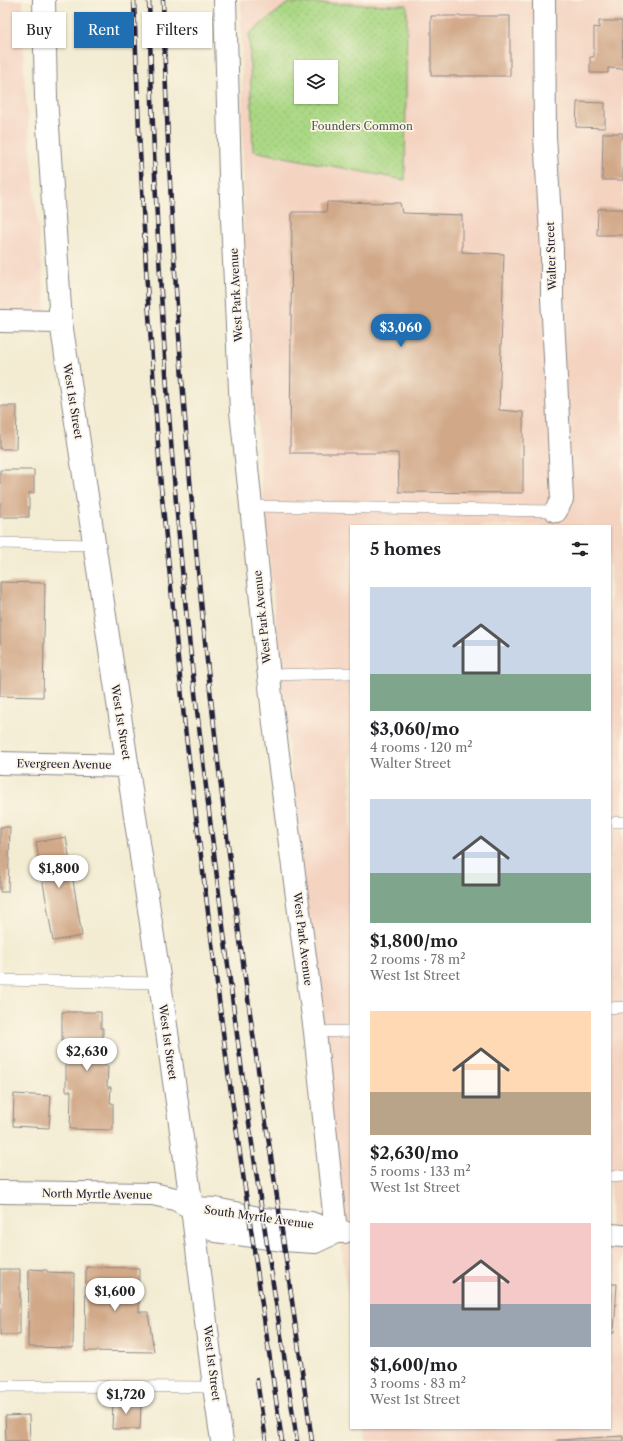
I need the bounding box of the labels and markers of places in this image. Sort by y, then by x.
pin: $3,060 [368,314,434,348]
pin: $1,800 [26,855,92,889]
pin: $2,630 [54,1038,120,1072]
pin: $1,600 [82,1278,148,1312]
pin: $1,720 [93,1381,159,1415]

